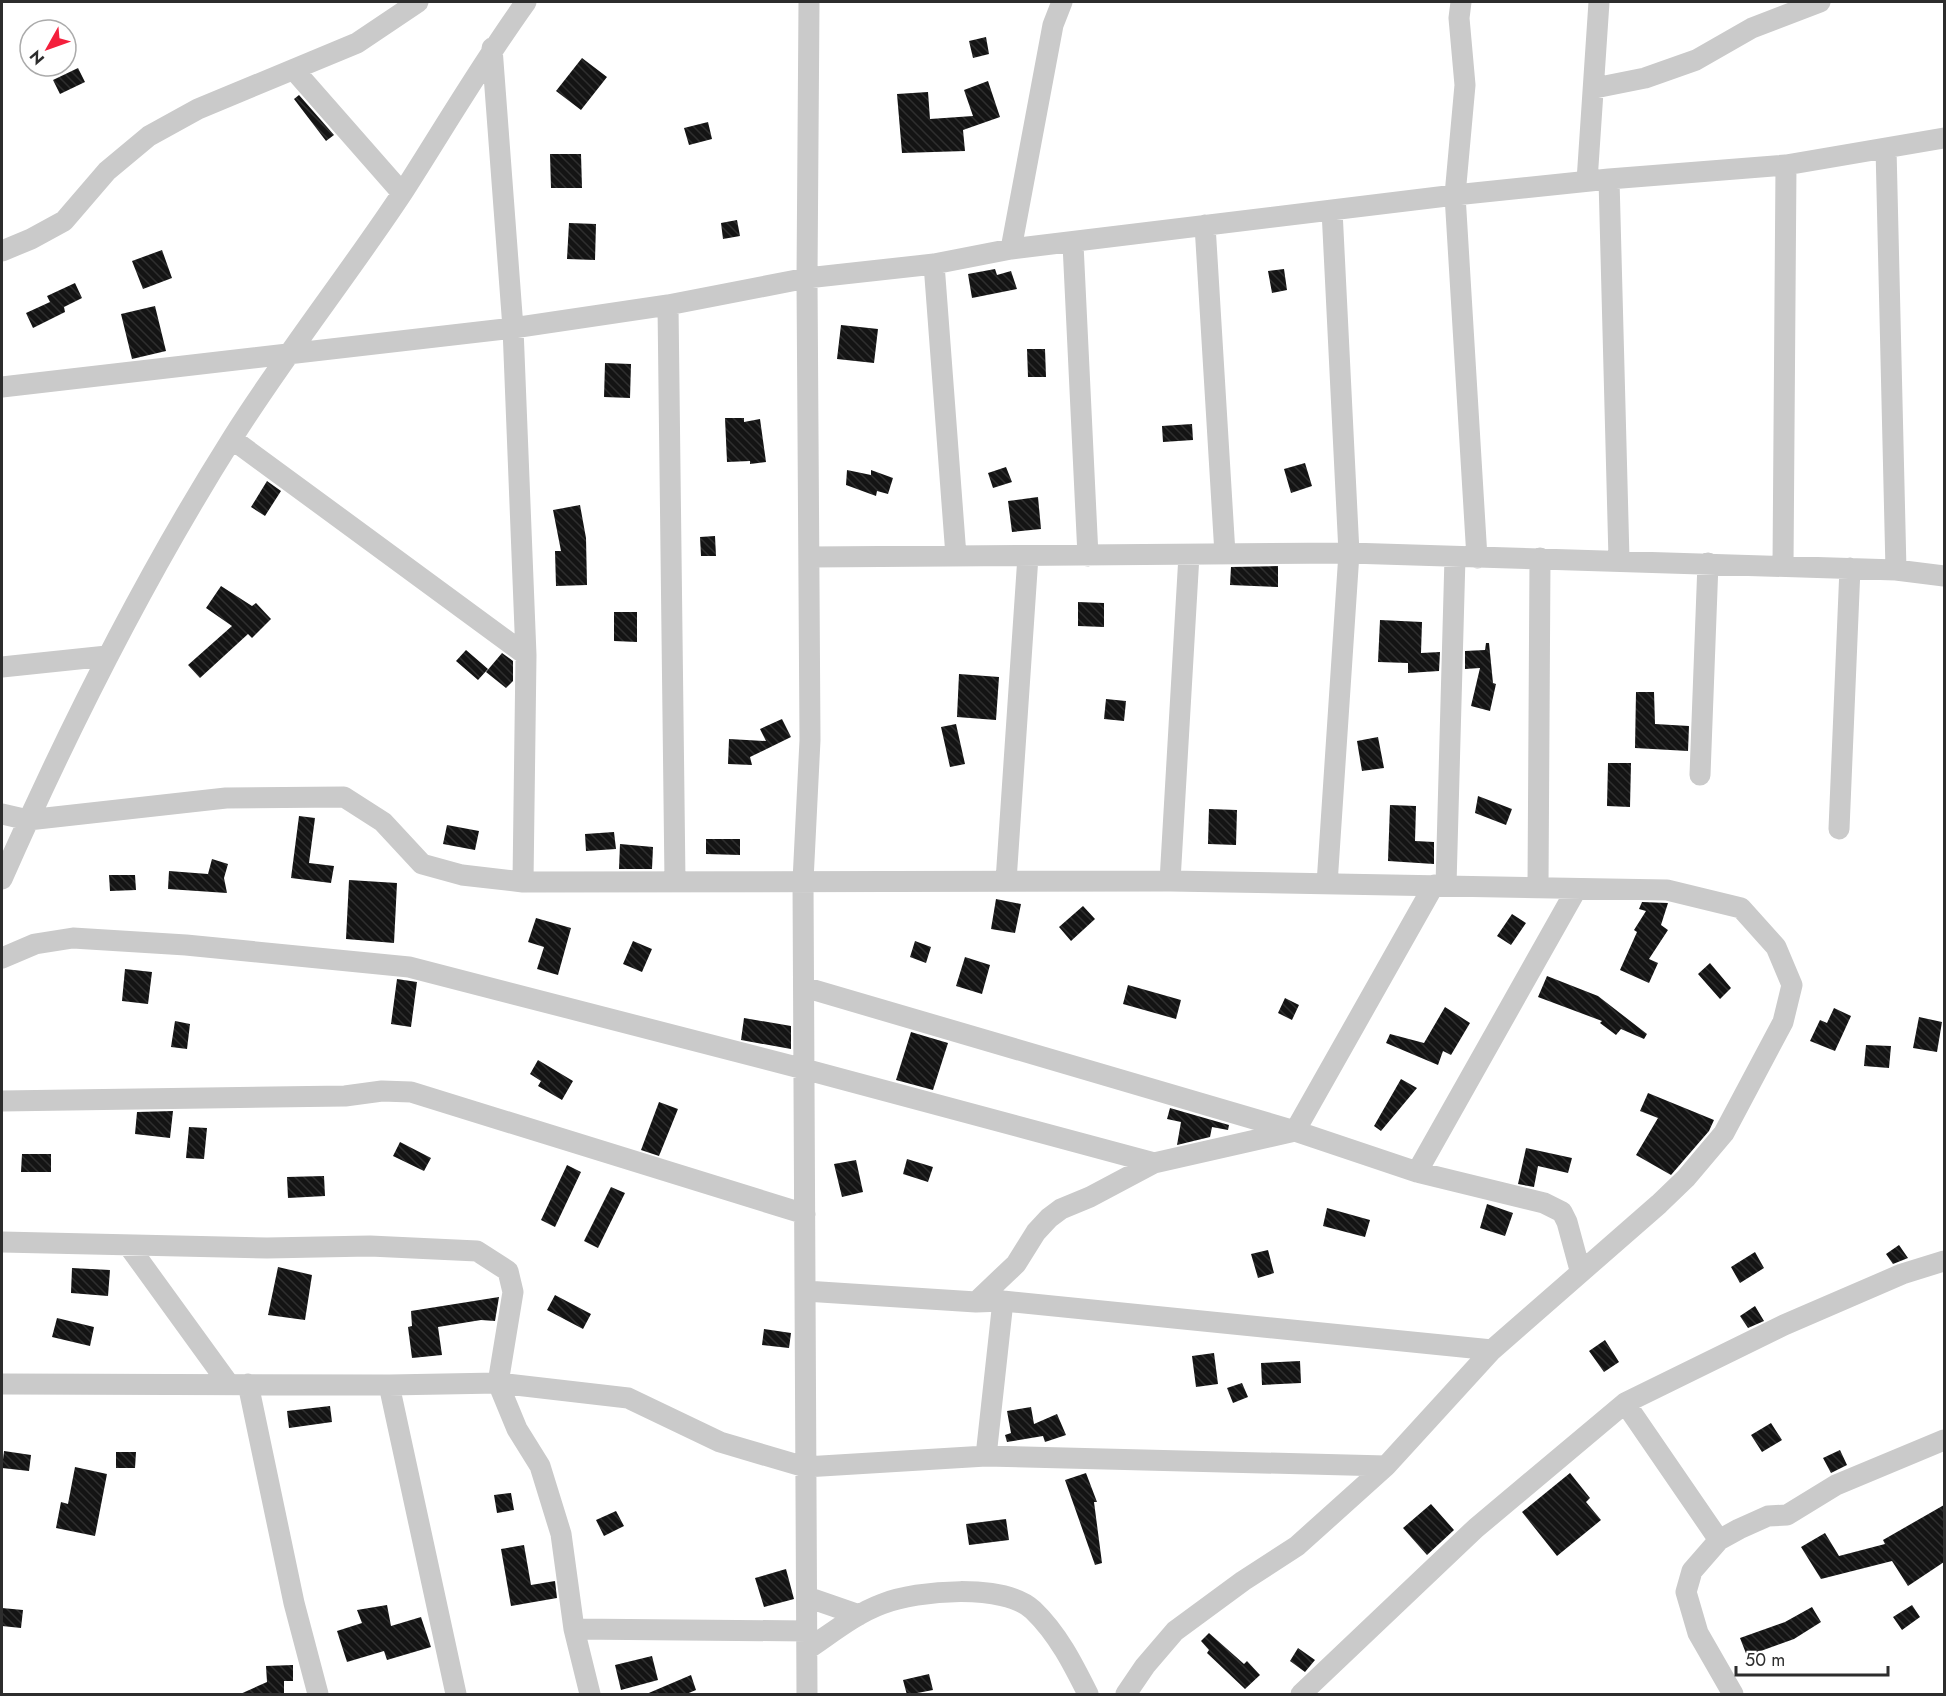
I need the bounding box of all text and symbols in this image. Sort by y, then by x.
north arrow [18,18,78,78]
text: N [24,45,50,70]
scale bar [1736,1639,1888,1677]
text: 50 m [1745,1647,1785,1673]

